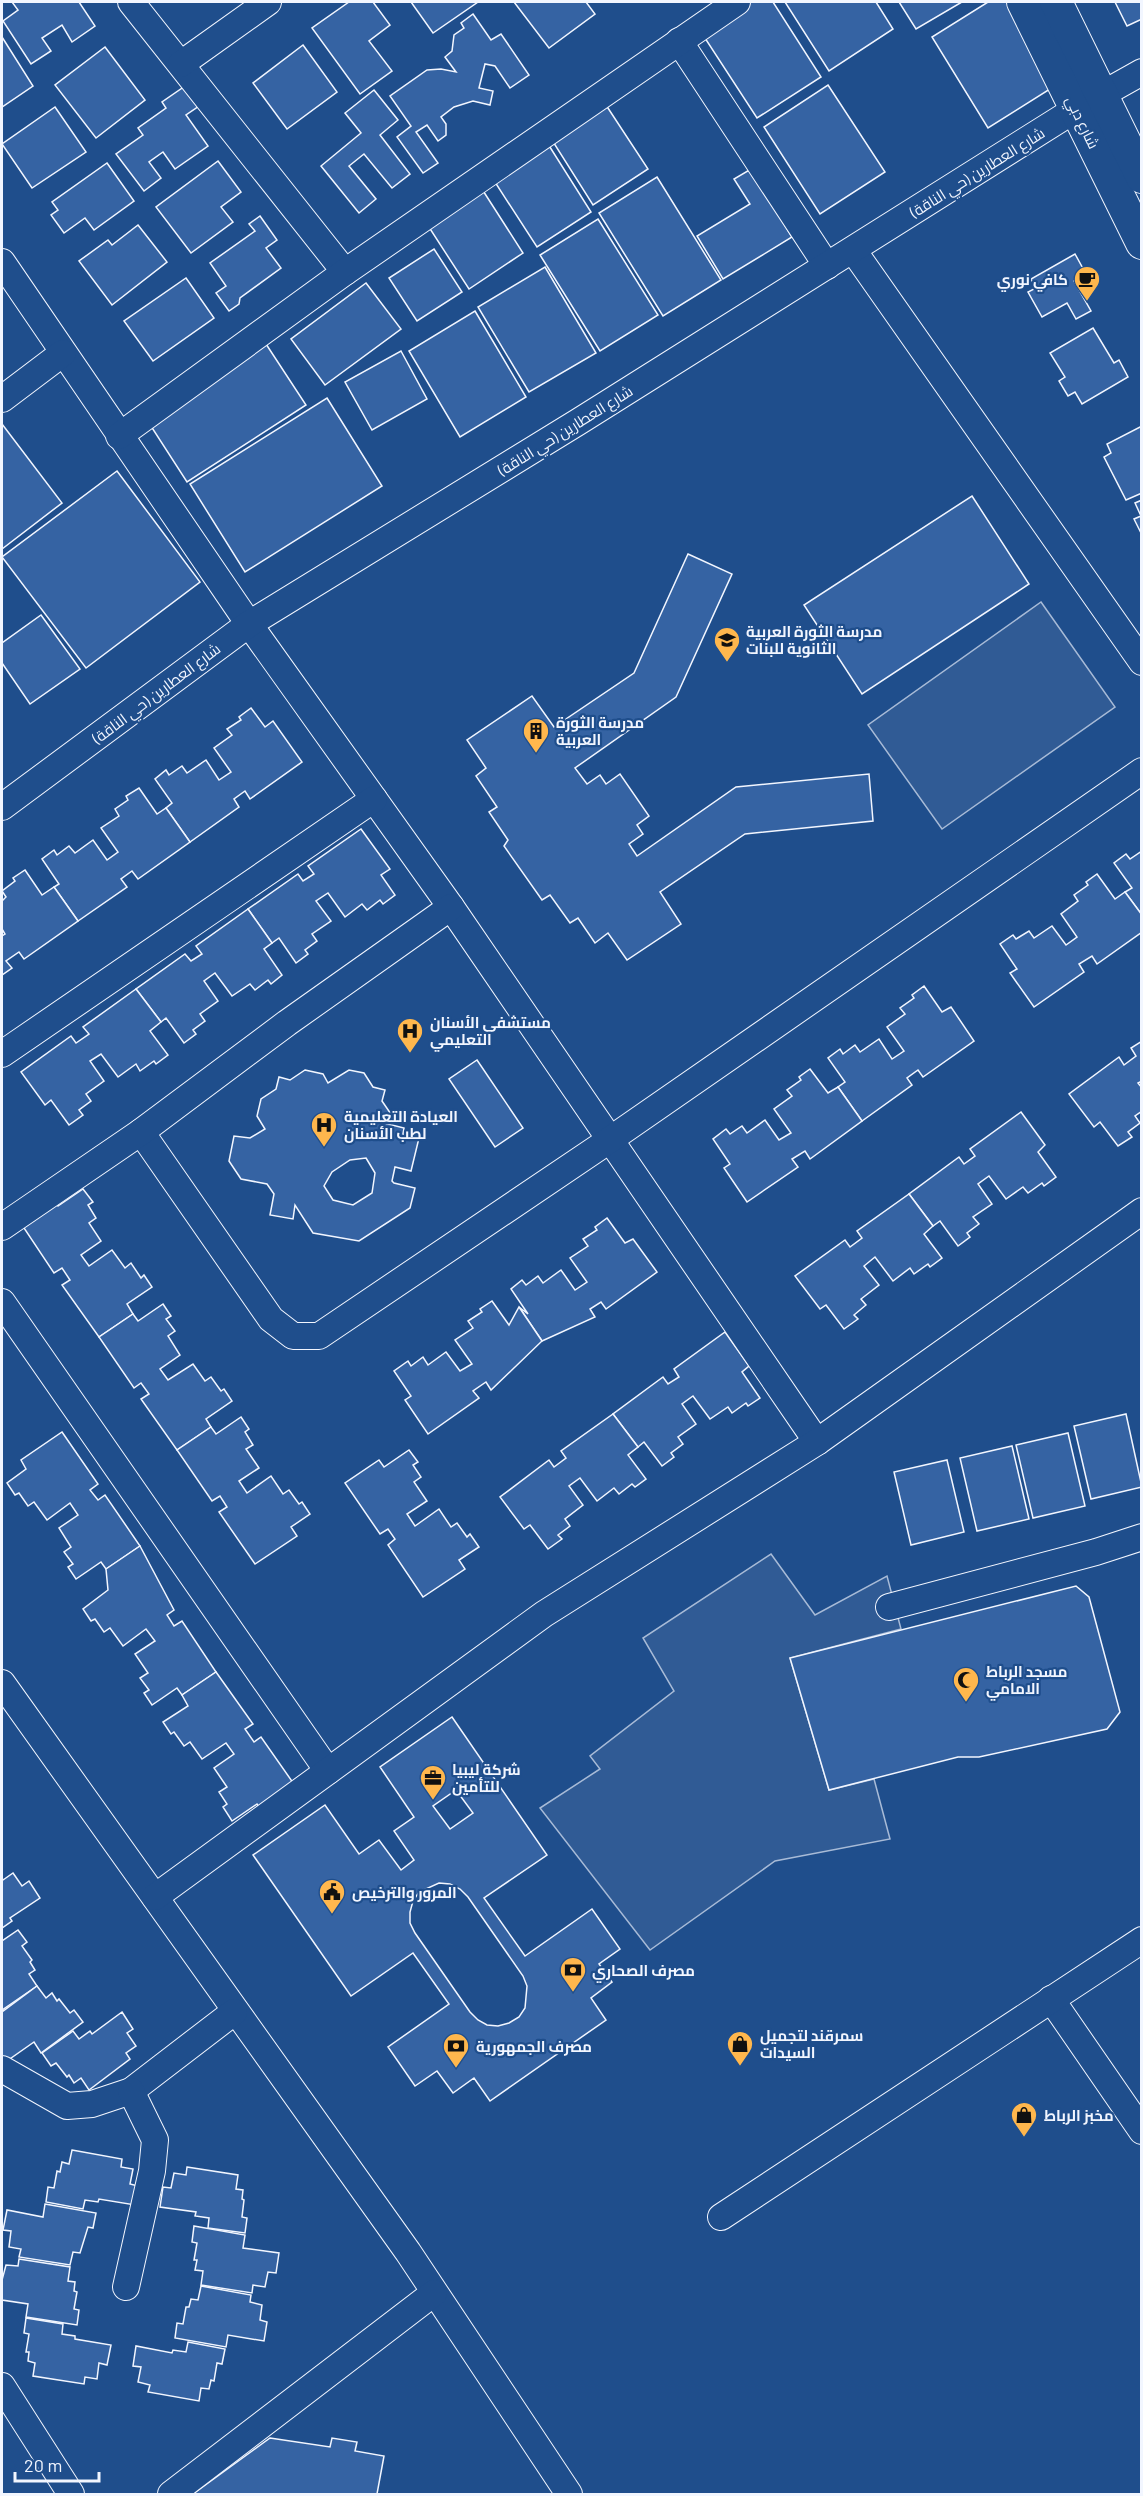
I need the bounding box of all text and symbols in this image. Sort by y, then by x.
street label: شارع دبي [1059,93,1103,153]
street label: شارع العطارين (حي الناقة) [906,123,1050,225]
cafe icon: كافي نوري [1072,264,1102,302]
place label: كافي نوري [997,270,1068,292]
street label: شارع العطارين (حي الناقة) [494,381,638,483]
place label: مدرسة الثورة العربية الثانوية للبنات [746,622,882,658]
school or university icon: مدرسة الثورة العربية الثانوية للبنات [712,625,742,663]
street label: شارع العطارين (حي الناقة) [88,639,226,751]
place label: مدرسة الثورة العربية [556,713,644,749]
building icon: مدرسة الثورة العربية [521,716,551,754]
place label: مستشفي الأسنان التعليمي [430,1013,551,1052]
hospital icon: مستشفي الأسنان التعليمي [395,1016,425,1054]
place label: العيادة التعليمية لطب الأسنان [344,1107,458,1143]
hospital icon: العيادة التعليمية لطب الأسنان [309,1110,339,1148]
place label: مسجد الرباط الامامي [986,1662,1067,1701]
mosque icon: مسجد الرباط الامامي [951,1665,981,1703]
place label: شركة ليبيا للتأمين [452,1760,521,1796]
office icon: شركة ليبيا للتأمين [418,1763,448,1801]
public building icon: المرور والترخيص [317,1877,347,1915]
place label: المرور والترخيص [352,1883,457,1902]
bank icon: مصرف الصحاري [558,1955,588,1993]
place label: مصرف الصحاري [592,1961,695,1983]
place label: سمرقند لتجميل السيدات [760,2026,864,2061]
shop icon: سمرقند لتجميل السيدات [725,2029,755,2067]
bank icon: مصرف الجمهورية [441,2031,471,2069]
place label: مصرف الجمهورية [476,2037,592,2056]
shop icon: مخبز الرباط [1009,2100,1039,2138]
place label: مخبز الرباط [1044,2106,1114,2125]
scale bar [15,2445,99,2483]
text: 20 m [24,2454,62,2476]

